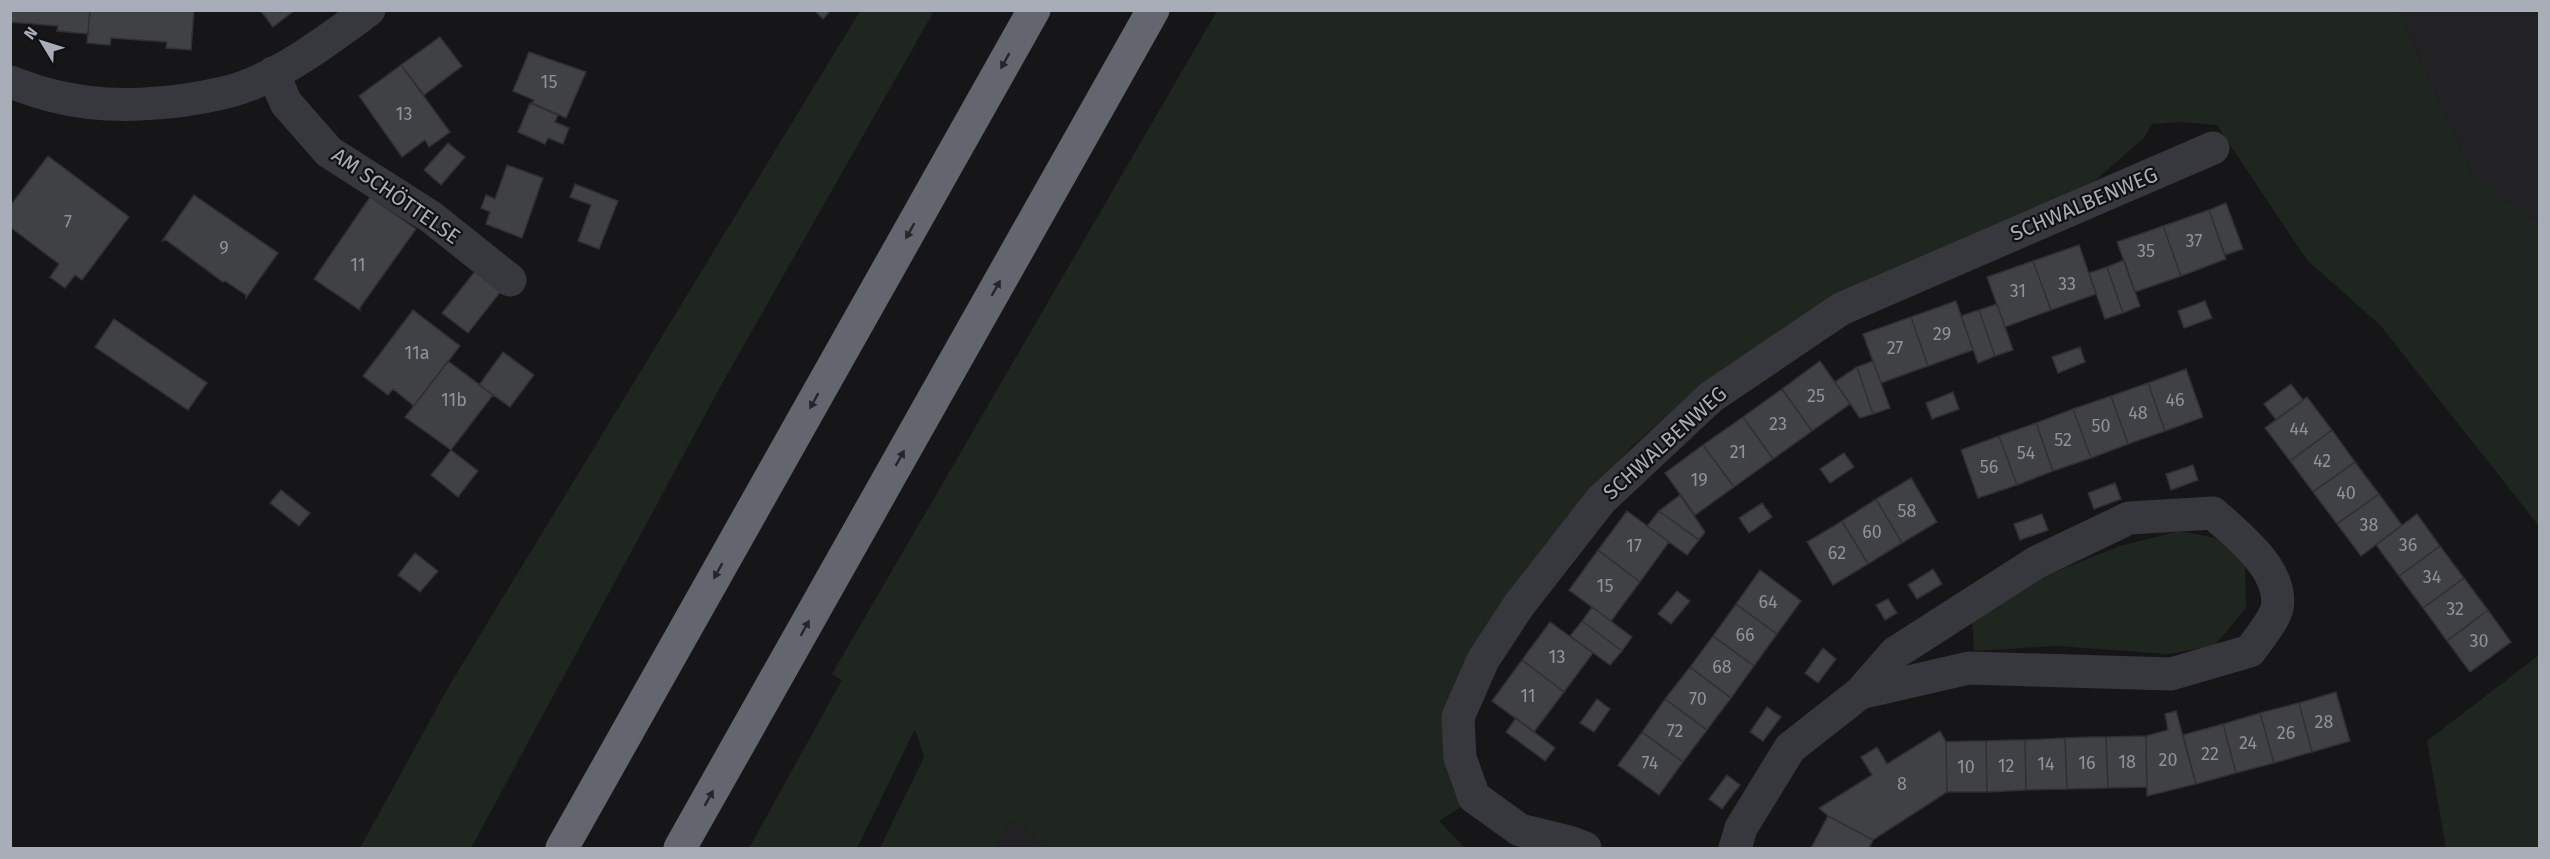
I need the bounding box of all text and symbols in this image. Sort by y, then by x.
north arrow [12,12,72,72]
text: N [20,23,41,43]
one-way arrow [1000,53,1010,70]
house number: 15 [541,71,557,93]
house number: 13 [396,103,412,125]
street label: AM SCHÖTTELSE [327,142,465,250]
street label: SCHWALBENWEG [2007,161,2161,247]
house number: 7 [64,211,72,233]
one-way arrow [905,223,915,240]
house number: 37 [2186,230,2202,252]
house number: 9 [219,237,229,259]
house number: 35 [2137,240,2155,262]
house number: 11 [350,254,366,276]
house number: 33 [2058,273,2076,295]
one-way arrow [991,279,1001,296]
house number: 31 [2010,280,2026,302]
house number: 29 [1933,323,1951,345]
house number: 27 [1887,337,1903,359]
house number: 11a [404,342,430,364]
street label: SCHWALBENWEG [1598,381,1732,505]
house number: 25 [1807,385,1825,407]
house number: 11b [441,389,467,411]
house number: 46 [2165,389,2185,411]
one-way arrow [809,393,819,410]
house number: 48 [2128,402,2148,424]
house number: 23 [1769,413,1787,435]
house number: 50 [2091,415,2111,437]
house number: 44 [2289,418,2309,440]
house number: 52 [2054,429,2072,451]
house number: 21 [1730,441,1746,463]
house number: 54 [2017,442,2036,464]
one-way arrow [895,450,906,466]
house number: 42 [2313,450,2331,472]
house number: 56 [1980,456,1998,478]
house number: 19 [1690,469,1708,491]
house number: 40 [2336,482,2356,504]
house number: 58 [1898,500,1917,522]
house number: 38 [2360,514,2379,536]
house number: 60 [1862,521,1882,543]
house number: 36 [2399,534,2417,556]
house number: 17 [1626,535,1642,557]
house number: 62 [1828,542,1846,564]
one-way arrow [713,563,723,580]
house number: 34 [2423,566,2442,588]
house number: 15 [1597,575,1613,597]
house number: 64 [1758,591,1778,613]
house number: 32 [2446,598,2464,620]
one-way arrow [800,619,810,636]
house number: 66 [1735,624,1755,646]
house number: 30 [2469,630,2489,652]
house number: 13 [1549,646,1565,668]
house number: 68 [1712,656,1732,678]
house number: 11 [1520,685,1536,707]
house number: 70 [1689,688,1707,710]
house number: 28 [2315,711,2333,733]
house number: 72 [1667,720,1683,742]
house number: 26 [2277,722,2295,744]
house number: 24 [2239,732,2257,754]
house number: 22 [2201,743,2219,765]
house number: 20 [2159,749,2177,771]
house number: 18 [2118,751,2136,773]
house number: 74 [1642,752,1659,774]
house number: 16 [2078,752,2096,774]
house number: 14 [2037,753,2055,775]
house number: 12 [1998,755,2014,777]
house number: 10 [1957,756,1975,778]
house number: 8 [1897,773,1907,795]
one-way arrow [704,789,714,806]

